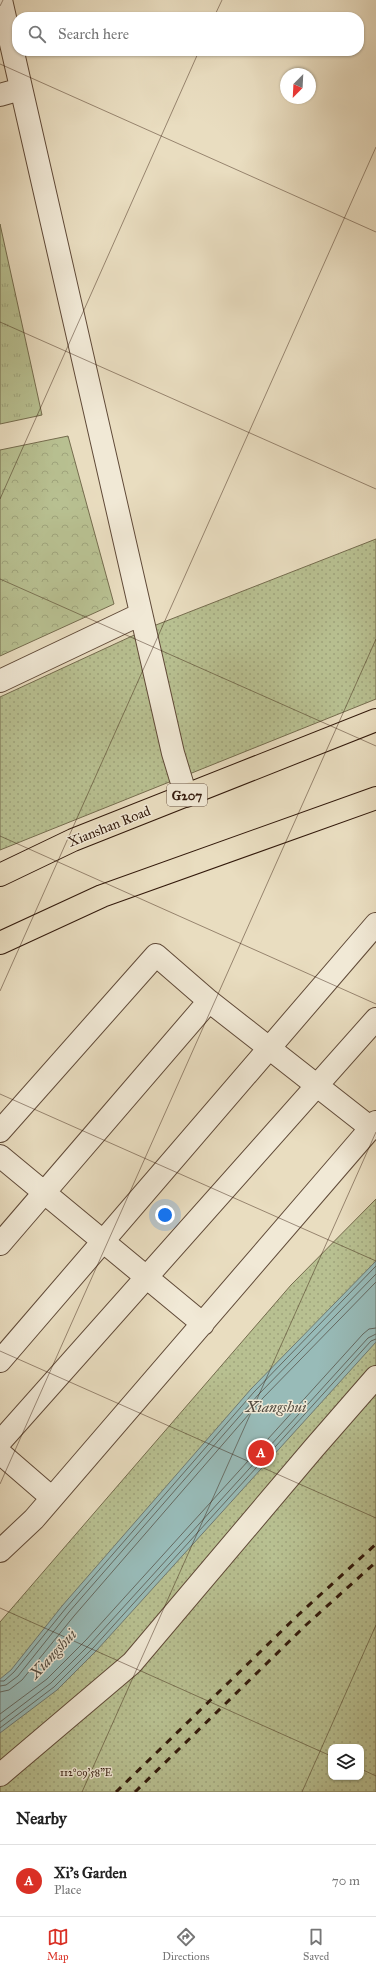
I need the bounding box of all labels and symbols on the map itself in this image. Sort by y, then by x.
north arrow [280,68,316,104]
road number: G207 [167,784,207,806]
street label: Xianshan Road [65,802,153,851]
your location [155,1205,175,1225]
water label: Xiangshui [245,1398,307,1416]
pin: A [248,1438,274,1468]
water label: Xiangshui [25,1625,81,1683]
text: 112°09'58"E [60,1767,112,1779]

